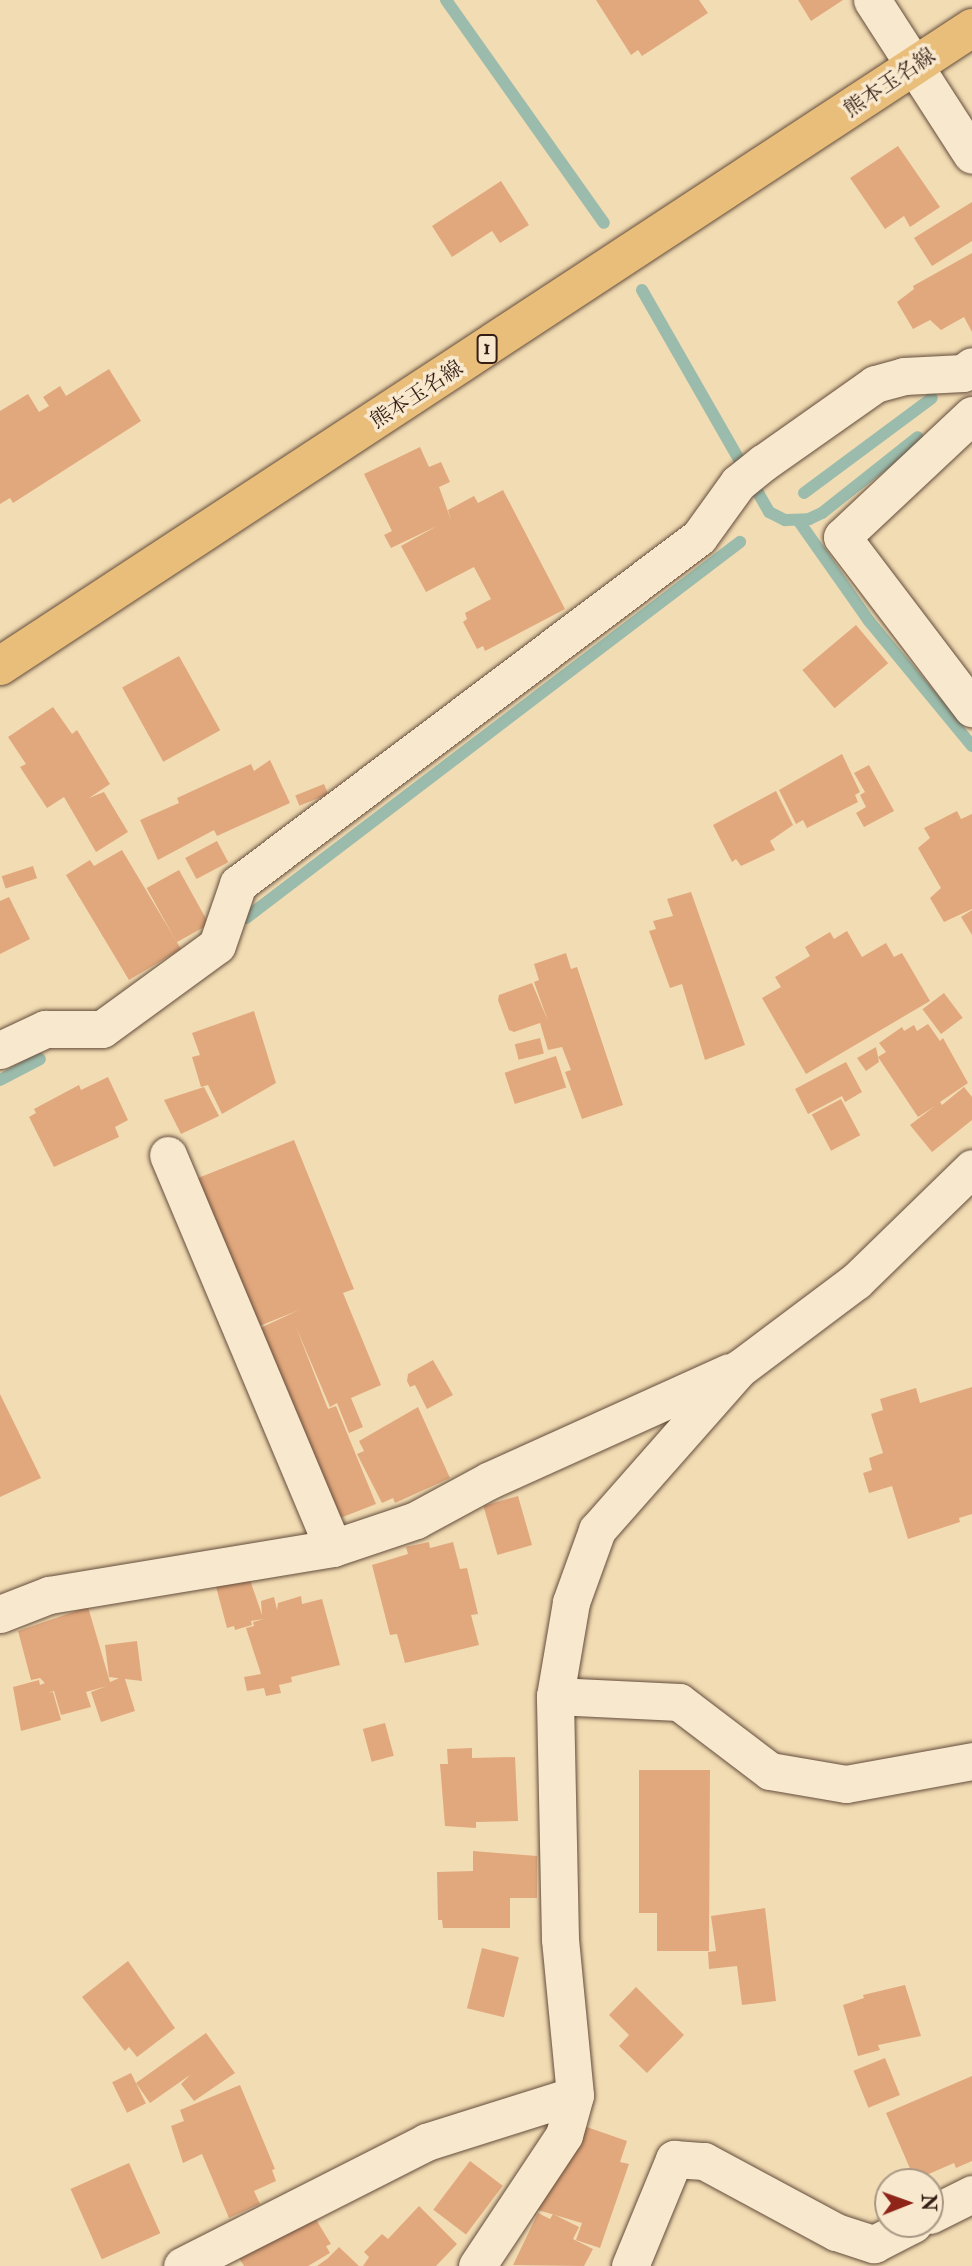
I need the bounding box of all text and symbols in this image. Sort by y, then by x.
street label: 熊本玉名線 [839,43,941,123]
road number: 1 [476,334,498,364]
street label: 熊本玉名線 [366,356,468,434]
north arrow [874,2168,944,2238]
text: N [916,2194,940,2211]

